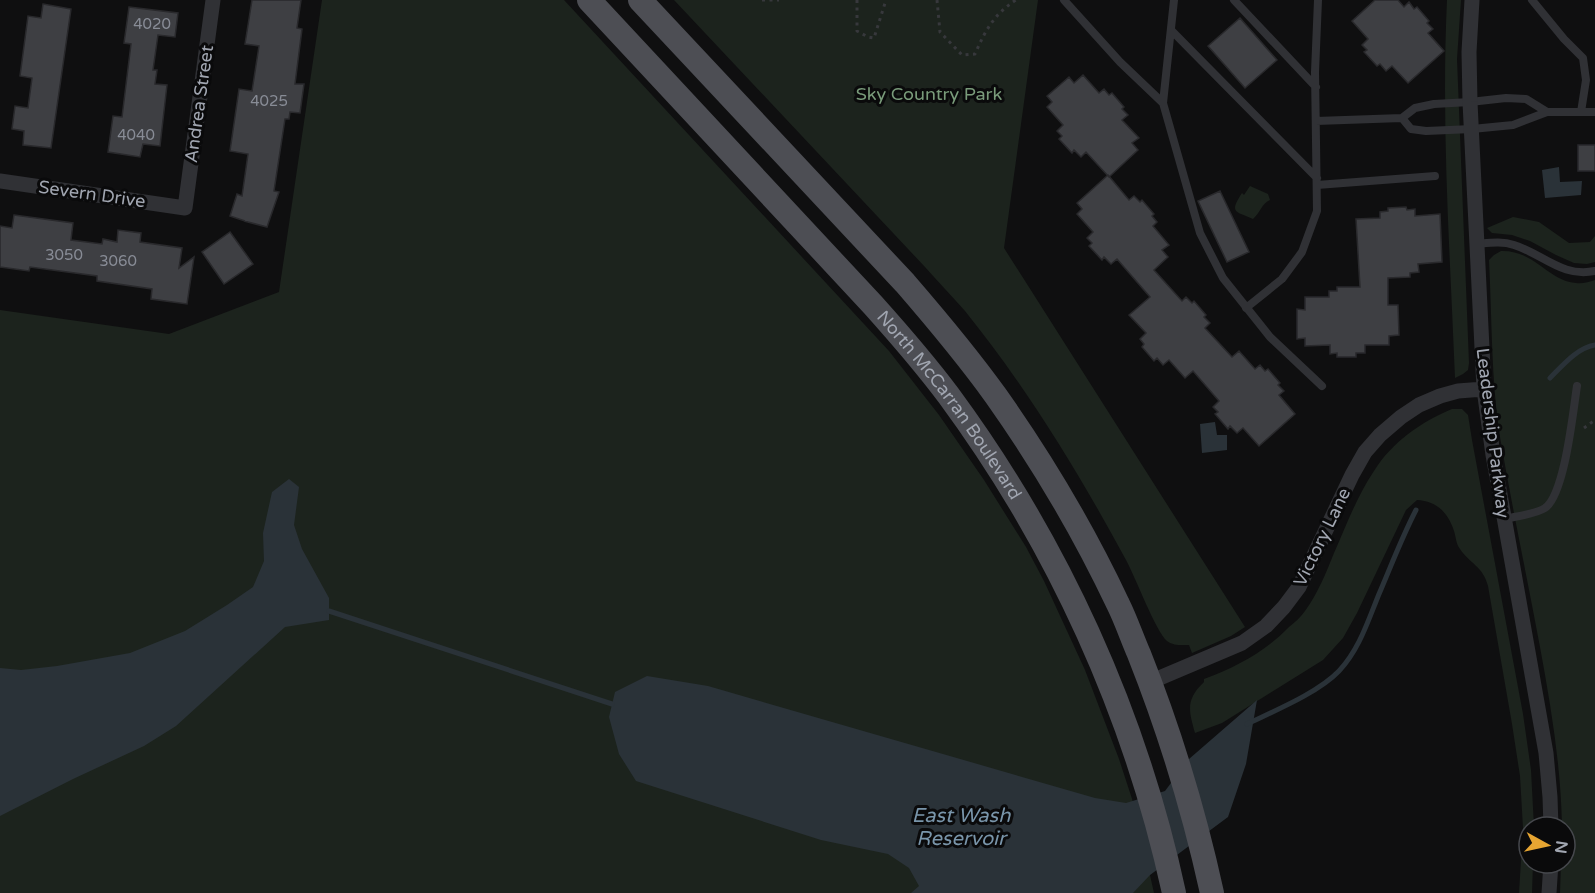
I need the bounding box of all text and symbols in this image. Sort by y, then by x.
house number: 4020 [133,15,171,33]
street label: Andrea Street [180,44,218,164]
park label: Sky Country Park [856,83,1002,105]
house number: 4025 [250,92,288,110]
house number: 4040 [117,126,155,144]
street label: Severn Drive [37,176,147,212]
house number: 3050 [45,246,83,264]
house number: 3060 [99,252,137,270]
street label: North McCarran Boulevard [872,306,1026,504]
street label: Leadership Parkway [1472,347,1514,520]
street label: Victory Lane [1289,484,1355,590]
water label: East Wash Reservoir [912,804,1011,851]
north arrow [1517,815,1577,875]
text: N [1550,839,1572,855]

